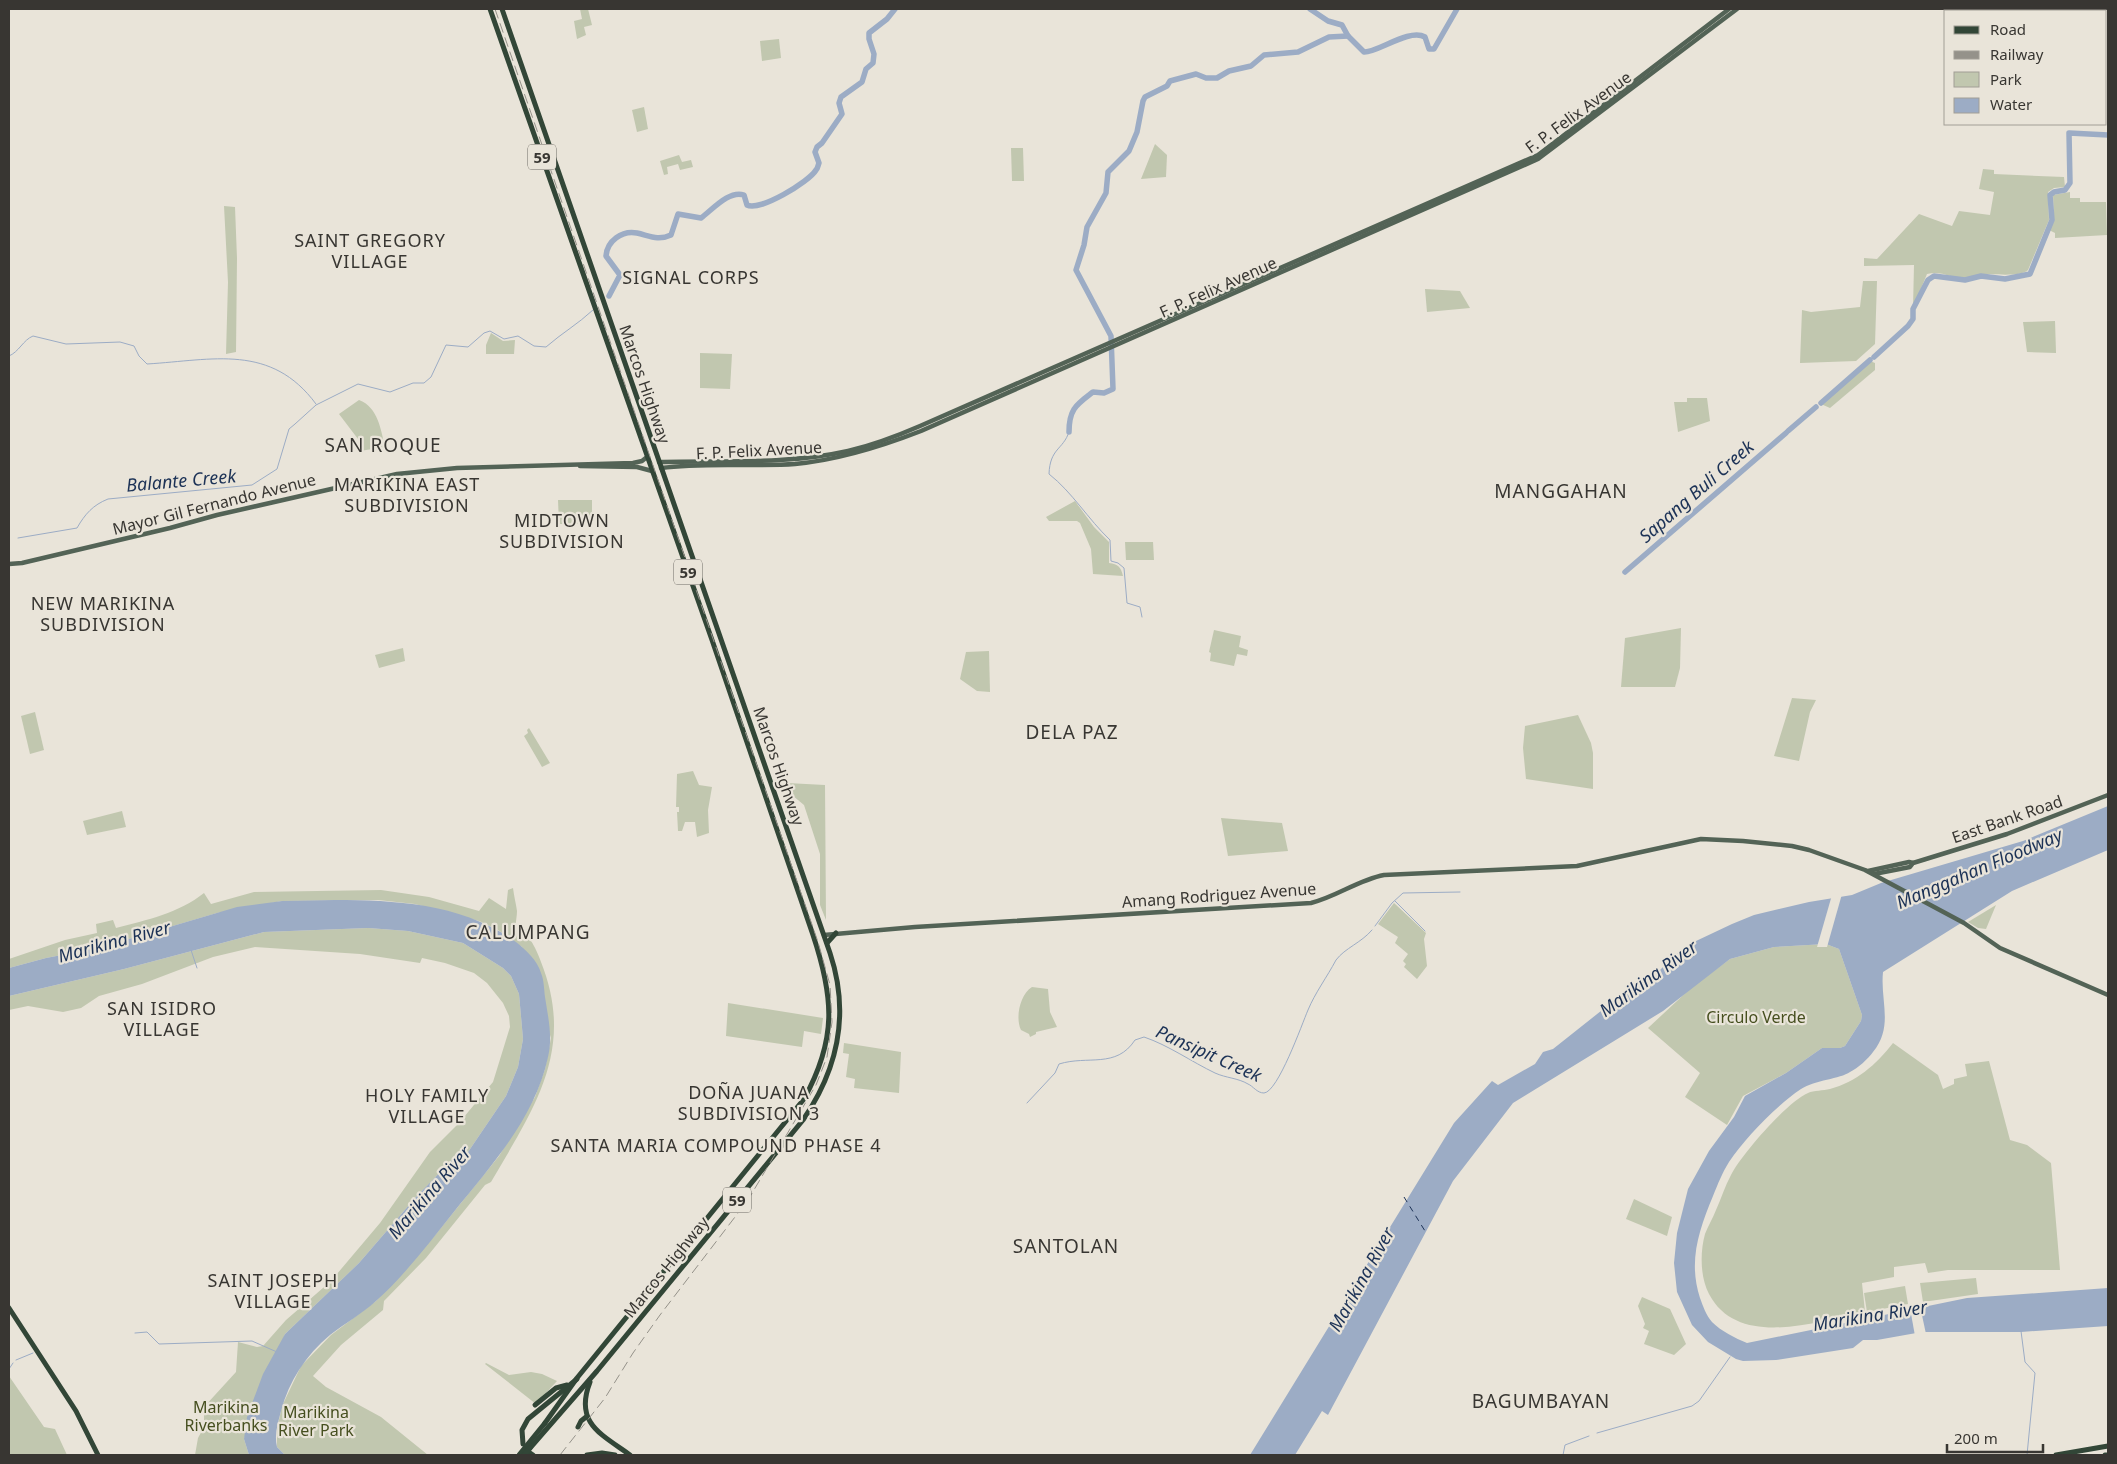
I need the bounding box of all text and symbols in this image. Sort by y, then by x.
legend [1944,10,2107,125]
text: Road [1990,19,2026,39]
text: Railway [1990,44,2044,64]
street label: F. P. Felix Avenue [1520,66,1636,158]
text: Park [1990,69,2022,89]
text: Water [1990,94,2032,114]
road number: 59 [528,144,556,170]
district label: SAINT GREGORY VILLAGE [294,228,446,273]
street label: F. P. Felix Avenue [1156,251,1280,323]
district label: SIGNAL CORPS [622,265,760,289]
street label: Marcos Highway [614,322,676,447]
district label: SAN ROQUE [325,432,441,458]
water label: Sapang Buli Creek [1633,434,1759,548]
street label: F. P. Felix Avenue [695,436,823,464]
water label: Balante Creek [125,463,238,497]
street label: Mayor Gil Fernando Avenue [110,468,318,540]
district label: MARIKINA EAST SUBDIVISION [334,472,480,517]
district label: MANGGAHAN [1494,478,1628,504]
district label: MIDTOWN SUBDIVISION [499,508,625,553]
road number: 59 [674,560,702,584]
district label: NEW MARIKINA SUBDIVISION [31,591,175,636]
street label: Marcos Highway [748,704,810,829]
district label: DELA PAZ [1025,719,1119,745]
street label: East Bank Road [1949,790,2065,848]
water label: Manggahan Floodway [1892,822,2067,914]
street label: Amang Rodriguez Avenue [1121,877,1317,913]
water label: Marikina River [55,914,174,968]
district label: CALUMPANG [466,919,591,945]
water label: Marikina River [1594,934,1702,1022]
district label: SAN ISIDRO VILLAGE [107,996,217,1041]
park label: Circulo Verde [1706,1006,1806,1028]
water label: Pansipit Creek [1152,1019,1267,1087]
district label: DOÑA JUANA SUBDIVISION 3 [678,1080,820,1125]
district label: HOLY FAMILY VILLAGE [365,1083,489,1128]
district label: SANTA MARIA COMPOUND PHASE 4 [551,1133,881,1157]
water label: Marikina River [382,1140,477,1243]
road number: 59 [723,1188,751,1212]
street label: Marcos Highway [618,1211,714,1322]
water label: Marikina River [1322,1222,1400,1335]
district label: SANTOLAN [1013,1233,1119,1259]
district label: SAINT JOSEPH VILLAGE [208,1268,338,1313]
water label: Marikina River [1811,1294,1930,1336]
district label: BAGUMBAYAN [1472,1388,1610,1414]
park label: Marikina Riverbanks [185,1396,267,1436]
park label: Marikina River Park [278,1401,354,1441]
scale bar [1947,1422,2043,1454]
text: 200 m [1954,1428,1998,1448]

